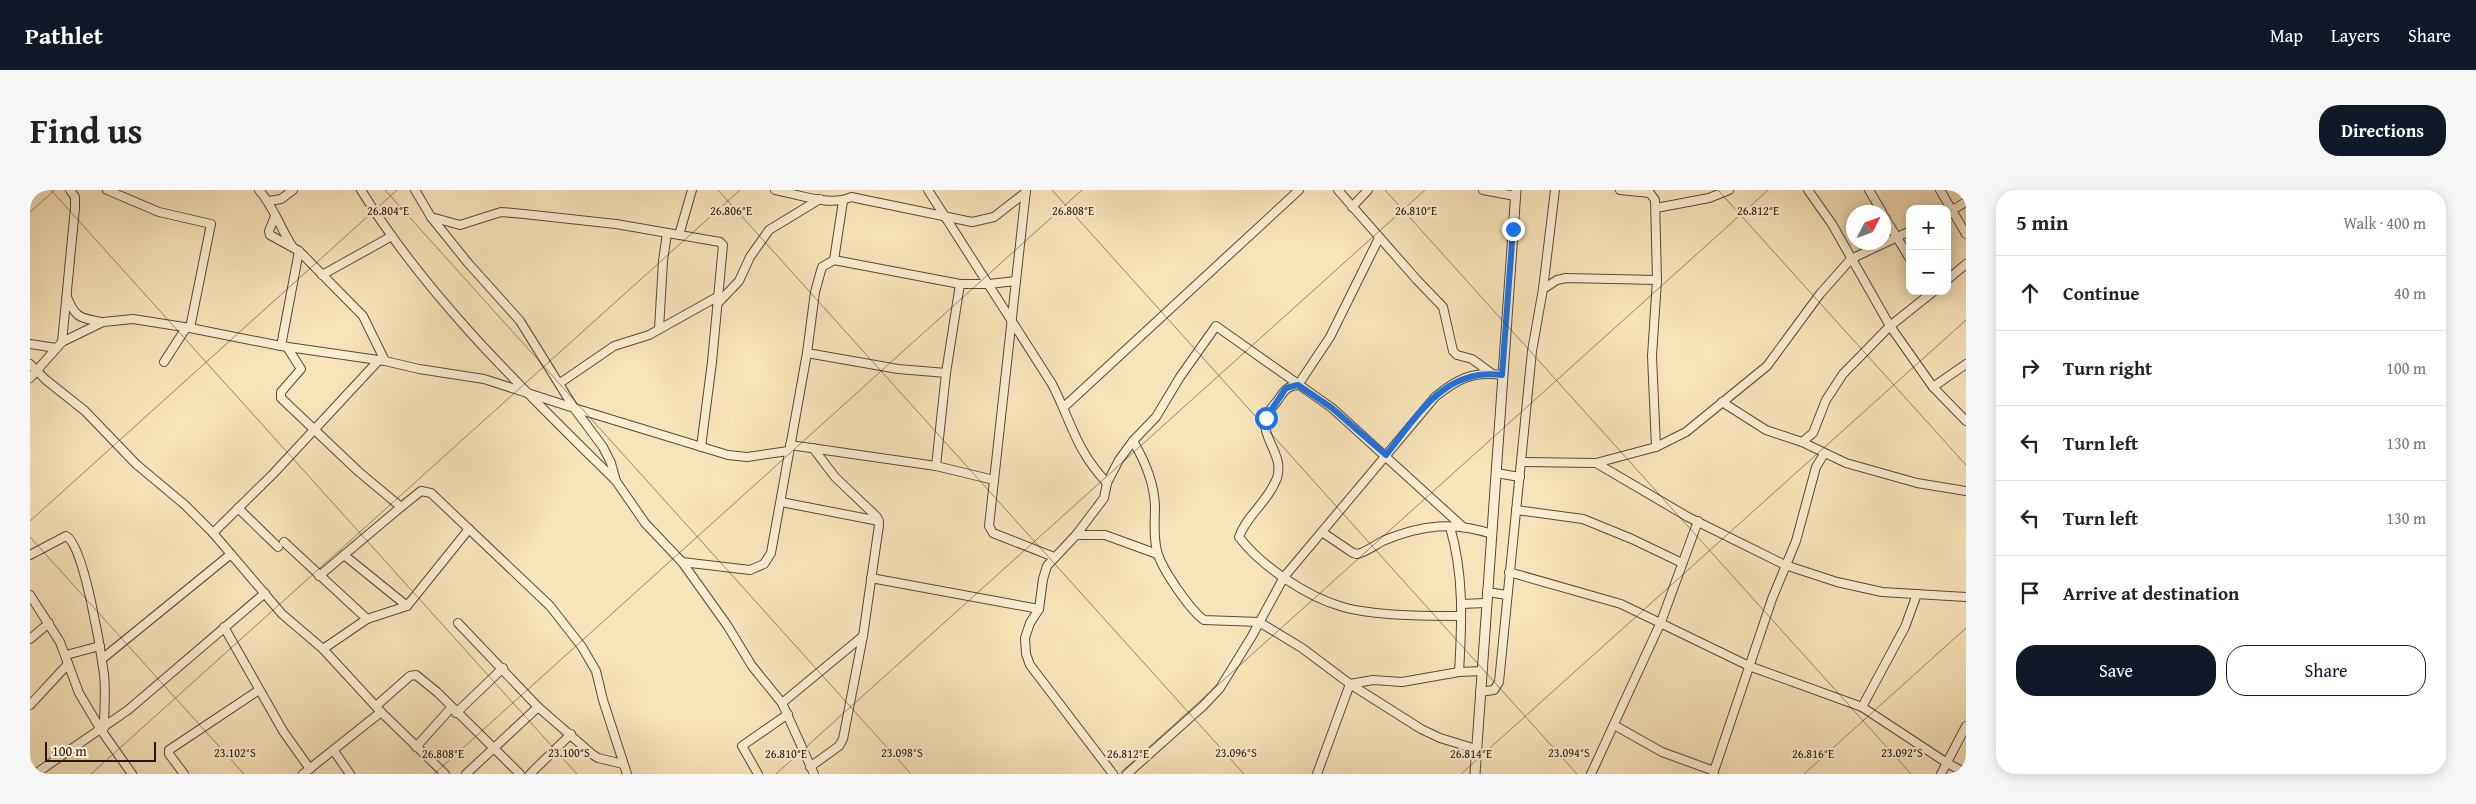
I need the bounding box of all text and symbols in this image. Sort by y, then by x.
text: Pathlet [25,18,103,53]
text: Map [2270,22,2303,49]
text: Layers [2331,22,2380,49]
text: Share [2408,22,2451,49]
text: Find us [30,105,143,156]
button: Directions [2319,105,2446,156]
text: 26.804°E [367,202,409,219]
text: 26.806°E [710,202,752,219]
text: 26.808°E [1052,202,1094,219]
text: 26.810°E [1395,202,1437,219]
text: 26.812°E [1737,202,1779,219]
north arrow [1846,205,1891,250]
map controls [1906,205,1951,295]
button: + [1906,205,1951,250]
text: 5 min [2016,207,2068,238]
text: Walk · 400 m [2343,211,2426,235]
route end [1502,218,1525,241]
button: − [1906,250,1951,295]
icon: ahead [2016,279,2044,307]
text: Continue [2063,279,2140,307]
text: 40 m [2394,281,2426,305]
icon: right [2016,354,2044,382]
text: Turn right [2063,354,2152,382]
text: 100 m [2386,356,2426,380]
route start [1255,407,1278,430]
icon: left [2016,429,2044,457]
text: Turn left [2063,429,2138,457]
text: 130 m [2386,431,2426,455]
icon: left [2016,504,2044,532]
text: Turn left [2063,504,2138,532]
text: 130 m [2386,506,2426,530]
icon: arrive [2016,579,2044,607]
text: Arrive at destination [2063,579,2239,607]
button: Save [2016,645,2216,696]
button: Share [2226,645,2426,696]
scale bar [45,739,156,762]
text: 100 m [52,741,87,761]
text: 23.102°S [214,744,256,761]
text: 23.100°S [548,744,590,761]
text: 23.098°S [881,744,923,761]
text: 23.096°S [1215,744,1257,761]
text: 23.094°S [1548,744,1590,761]
text: 23.092°S [1881,744,1923,761]
text: 26.808°E [422,745,464,762]
text: 26.810°E [765,745,807,762]
text: 26.812°E [1107,745,1149,762]
text: 26.814°E [1450,745,1492,762]
text: 26.816°E [1792,745,1834,762]

